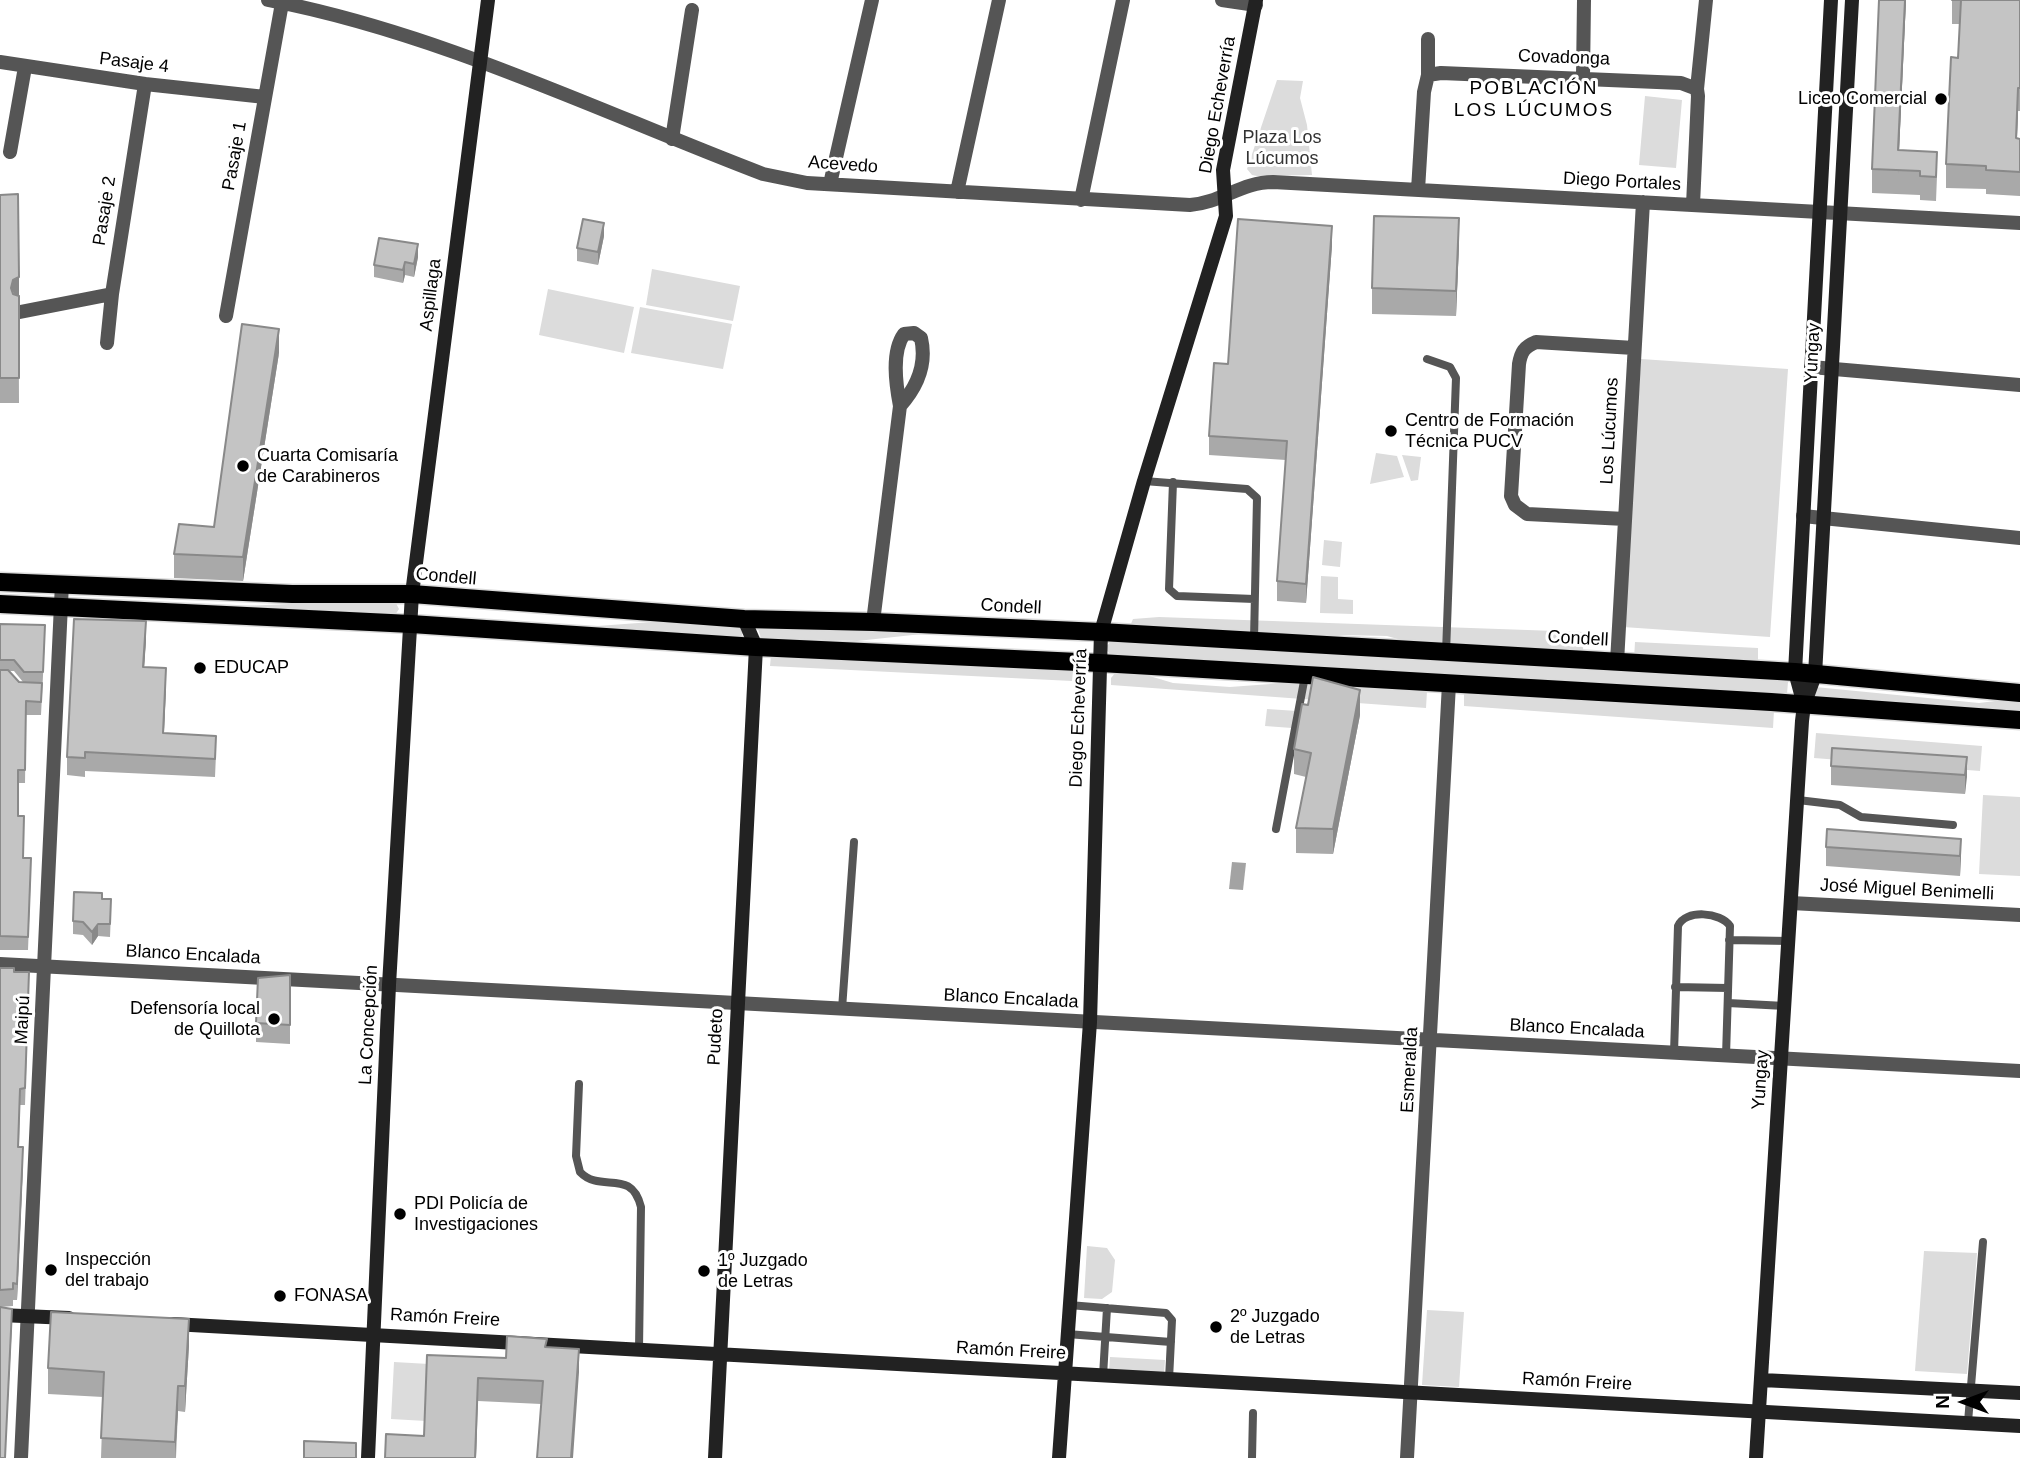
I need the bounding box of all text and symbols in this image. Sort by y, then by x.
street label: Diego Echeverría [1195,35,1241,175]
street label: Covadonga [1518,46,1610,70]
street label: Pasaje 4 [98,48,170,78]
district label: POBLACIÓN LOS LÚCUMOS [1455,78,1613,122]
place label: Liceo Comercial [1798,88,1927,110]
marker: Liceo Comercial [1933,91,1949,107]
street label: Pasaje 1 [218,120,252,192]
park label: Plaza Los Lúcumos [1242,127,1322,170]
street label: Acevedo [807,152,879,178]
street label: Diego Portales [1562,168,1682,196]
street label: Pasaje 2 [89,175,121,247]
street label: Aspillaga [416,257,446,333]
street label: Yungay [1801,322,1825,384]
street label: Los Lúcumos [1596,377,1624,485]
place label: Centro de Formación Técnica PUCV [1405,410,1574,452]
marker: Centro de Formación Técnica PUCV [1383,423,1399,439]
place label: Cuarta Comisaría de Carabineros [257,445,398,488]
marker: Cuarta Comisaría de Carabineros [235,458,251,474]
street label: Condell [415,564,477,590]
street label: Condell [980,595,1042,619]
street label: Condell [1547,627,1609,651]
street label: Diego Echeverría [1066,648,1092,788]
place label: EDUCAP [214,657,289,679]
marker: EDUCAP [192,660,208,676]
street label: José Miguel Benimelli [1820,875,1994,905]
street label: Blanco Encalada [125,941,261,969]
street label: La Concepción [355,964,383,1086]
street label: Blanco Encalada [943,985,1079,1013]
street label: Maipú [11,995,35,1045]
place label: Defensoría local de Quillota [130,998,260,1040]
street label: Pudeto [704,1008,728,1066]
marker: Defensoría local de Quillota [266,1011,282,1027]
street label: Blanco Encalada [1509,1015,1645,1043]
street label: Esmeralda [1397,1026,1423,1114]
street label: Yungay [1748,1049,1774,1111]
place label: PDI Policía de Investigaciones [414,1193,538,1236]
marker: PDI Policía de Investigaciones [392,1206,408,1222]
place label: Inspección del trabajo [65,1249,151,1292]
place label: 1º Juzgado de Letras [718,1250,808,1292]
marker: Inspección del trabajo [43,1262,59,1278]
marker: 1º Juzgado de Letras [696,1263,712,1279]
place label: FONASA [294,1285,368,1307]
marker: FONASA [272,1288,288,1304]
street label: Ramón Freire [389,1304,501,1332]
place label: 2º Juzgado de Letras [1230,1306,1320,1348]
marker: 2º Juzgado de Letras [1208,1319,1224,1335]
street label: Ramón Freire [955,1337,1067,1365]
north arrow [1929,1367,1999,1437]
street label: Ramón Freire [1521,1368,1633,1396]
text: N [1932,1395,1953,1409]

